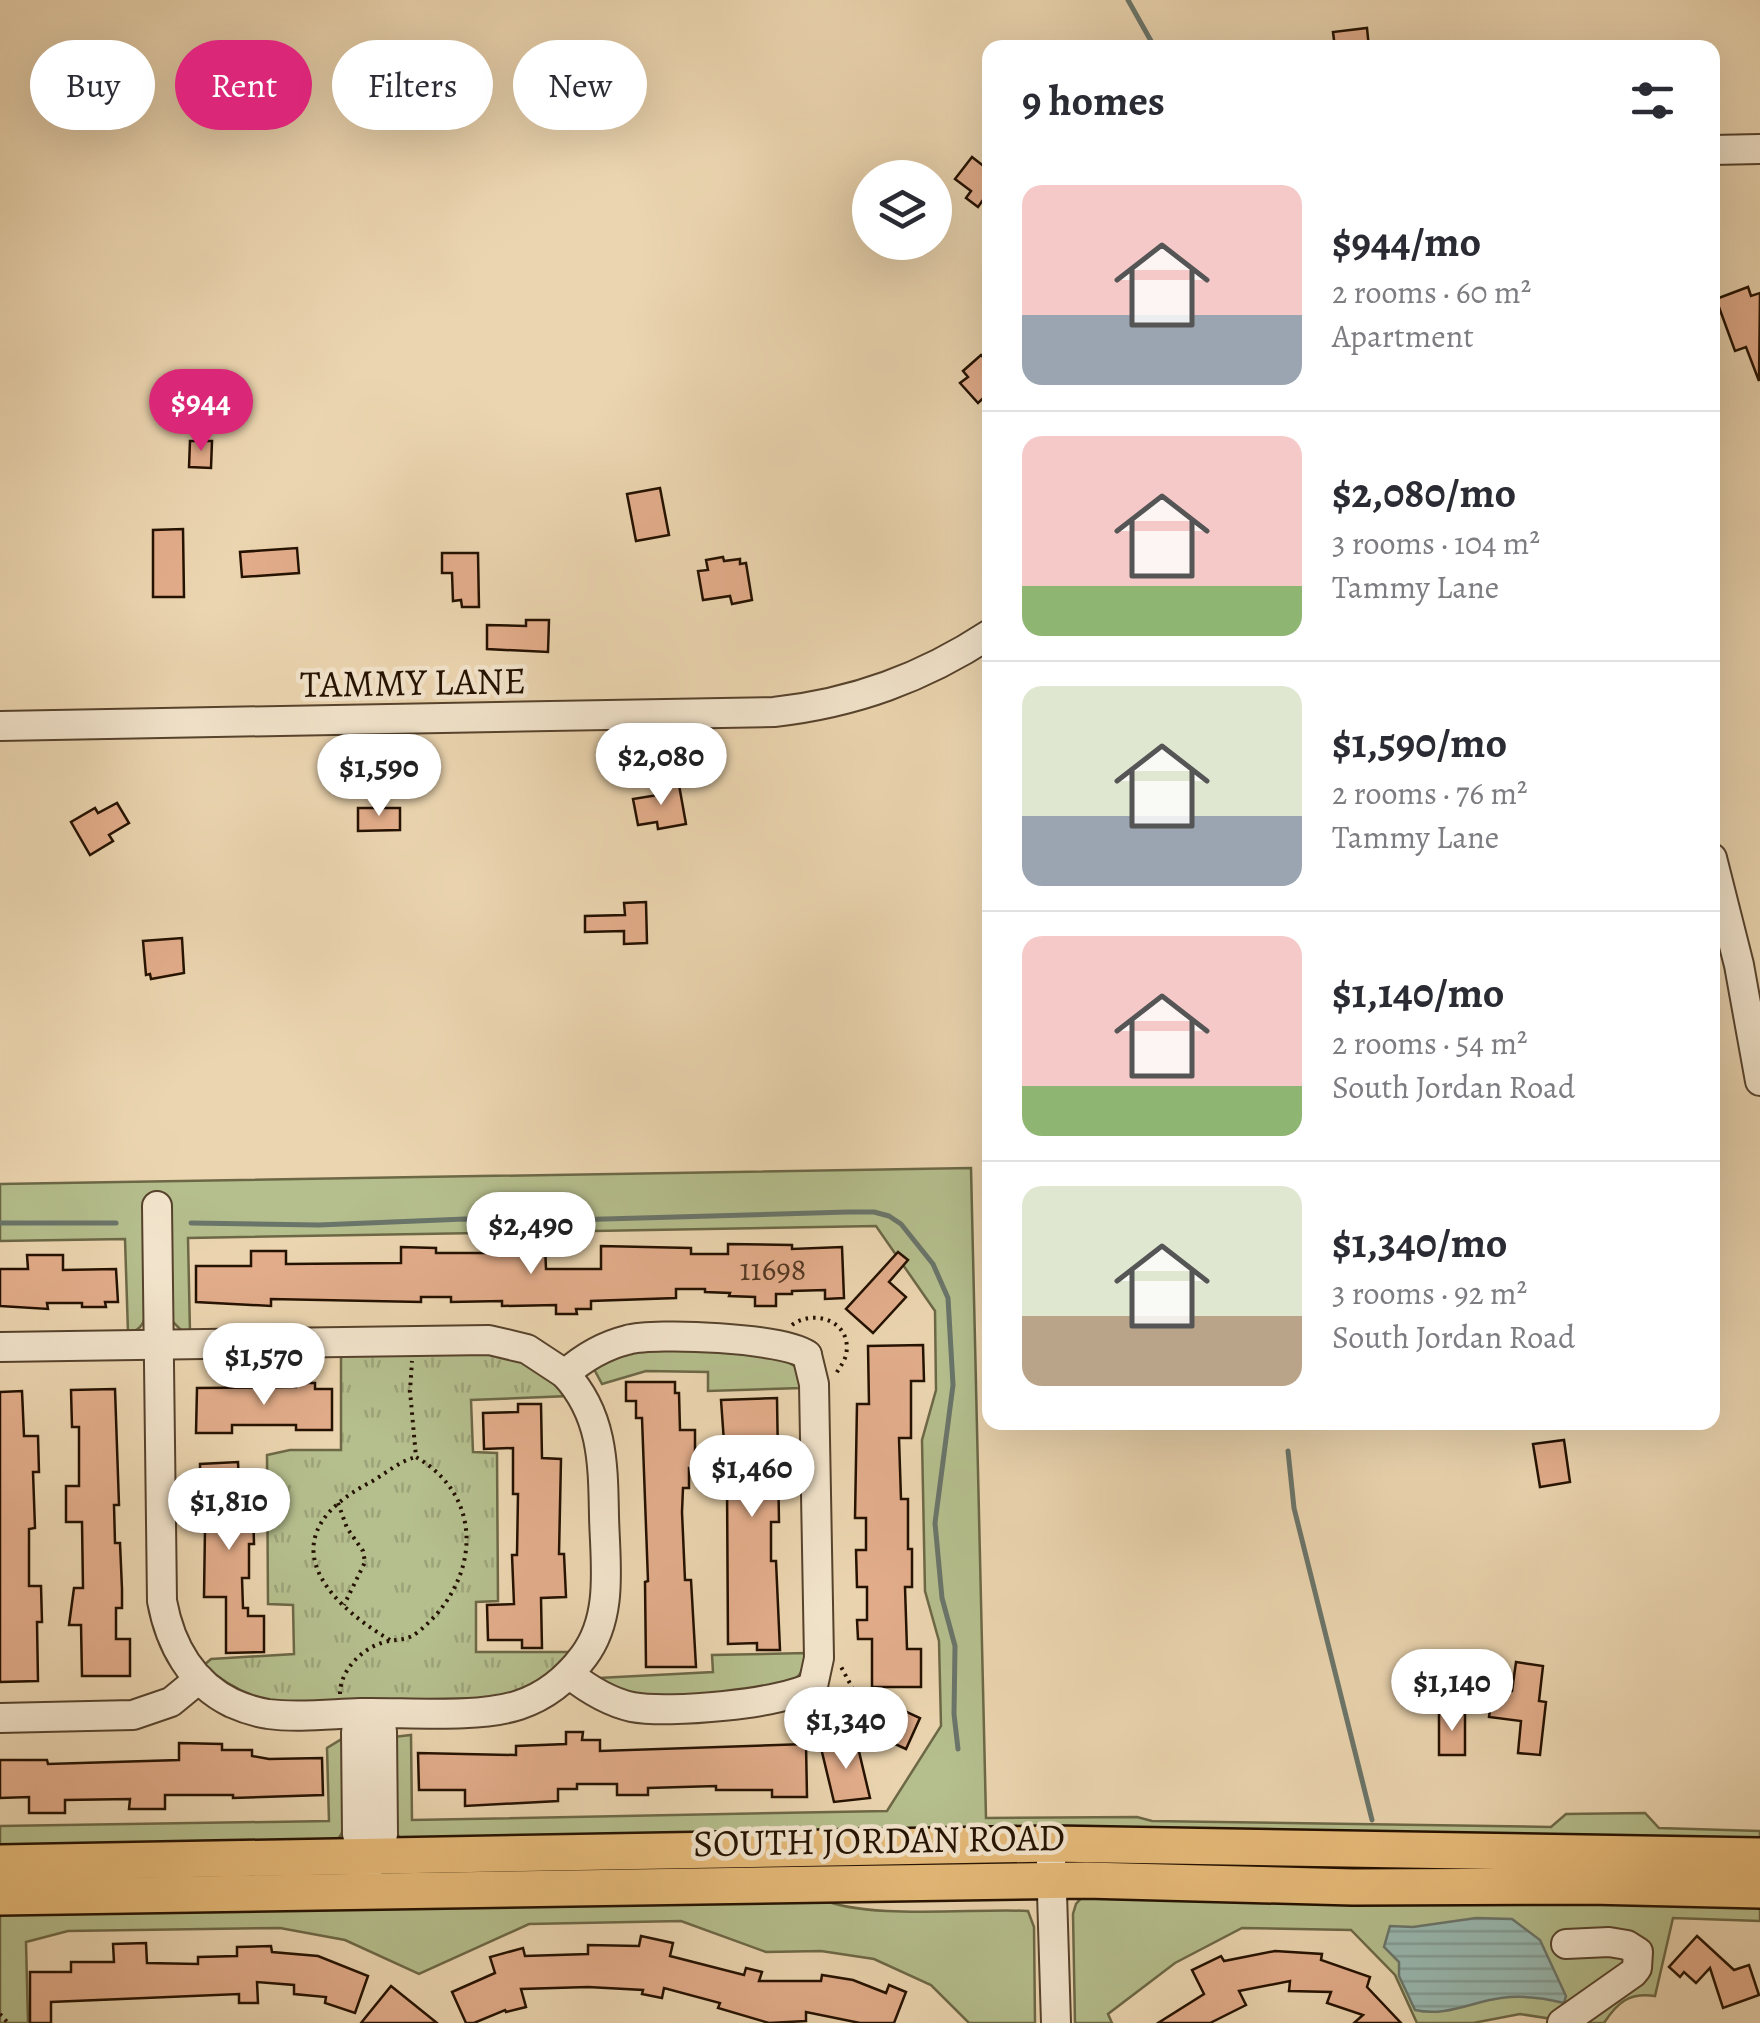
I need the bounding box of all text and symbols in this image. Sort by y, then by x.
chip: Buy [30,40,155,130]
chip: Rent [175,40,312,130]
chip: Filters [332,40,493,130]
chip: New [513,40,647,130]
text: 9 homes [1022,72,1165,129]
icon: filters [1625,73,1680,128]
map controls [852,160,952,260]
button: layers [852,160,952,260]
text: $944/mo [1332,213,1481,270]
icon: home [1102,225,1222,345]
text: 2 rooms · 60 m² [1332,270,1531,314]
text: Apartment [1332,314,1474,358]
pin: $944 [142,369,260,454]
text: $944 [171,379,231,423]
text: $2,080/mo [1332,464,1516,521]
icon: home [1102,476,1222,596]
text: 3 rooms · 104 m² [1332,521,1540,565]
text: Tammy Lane [1332,565,1499,609]
street label: TAMMY LANE [299,654,527,710]
text: $1,590/mo [1332,714,1507,771]
pin: $2,080 [580,723,742,808]
icon: home [1102,726,1222,846]
text: $2,080 [618,733,704,777]
pin: $1,590 [298,734,460,819]
text: $1,590 [339,744,419,788]
text: 2 rooms · 76 m² [1332,771,1528,815]
text: Tammy Lane [1332,815,1499,859]
text: $1,140/mo [1332,964,1505,1021]
icon: home [1102,976,1222,1096]
text: 2 rooms · 54 m² [1332,1021,1528,1065]
text: South Jordan Road [1332,1065,1575,1109]
pin: $2,490 [450,1192,612,1277]
text: $2,490 [489,1202,573,1246]
text: $1,340/mo [1332,1214,1508,1271]
icon: home [1102,1226,1222,1346]
house number: 11698 [740,1247,806,1291]
text: 3 rooms · 92 m² [1332,1271,1527,1315]
text: South Jordan Road [1332,1315,1575,1359]
pin: $1,570 [183,1323,345,1408]
text: $1,570 [225,1333,303,1377]
pin: $1,460 [671,1435,833,1520]
text: $1,460 [711,1445,793,1489]
pin: $1,810 [148,1468,310,1553]
text: $1,810 [190,1478,268,1522]
pin: $1,140 [1371,1649,1533,1734]
text: $1,140 [1413,1659,1491,1703]
pin: $1,340 [765,1687,927,1772]
text: $1,340 [806,1697,886,1741]
street label: SOUTH JORDAN ROAD [692,1811,1066,1869]

